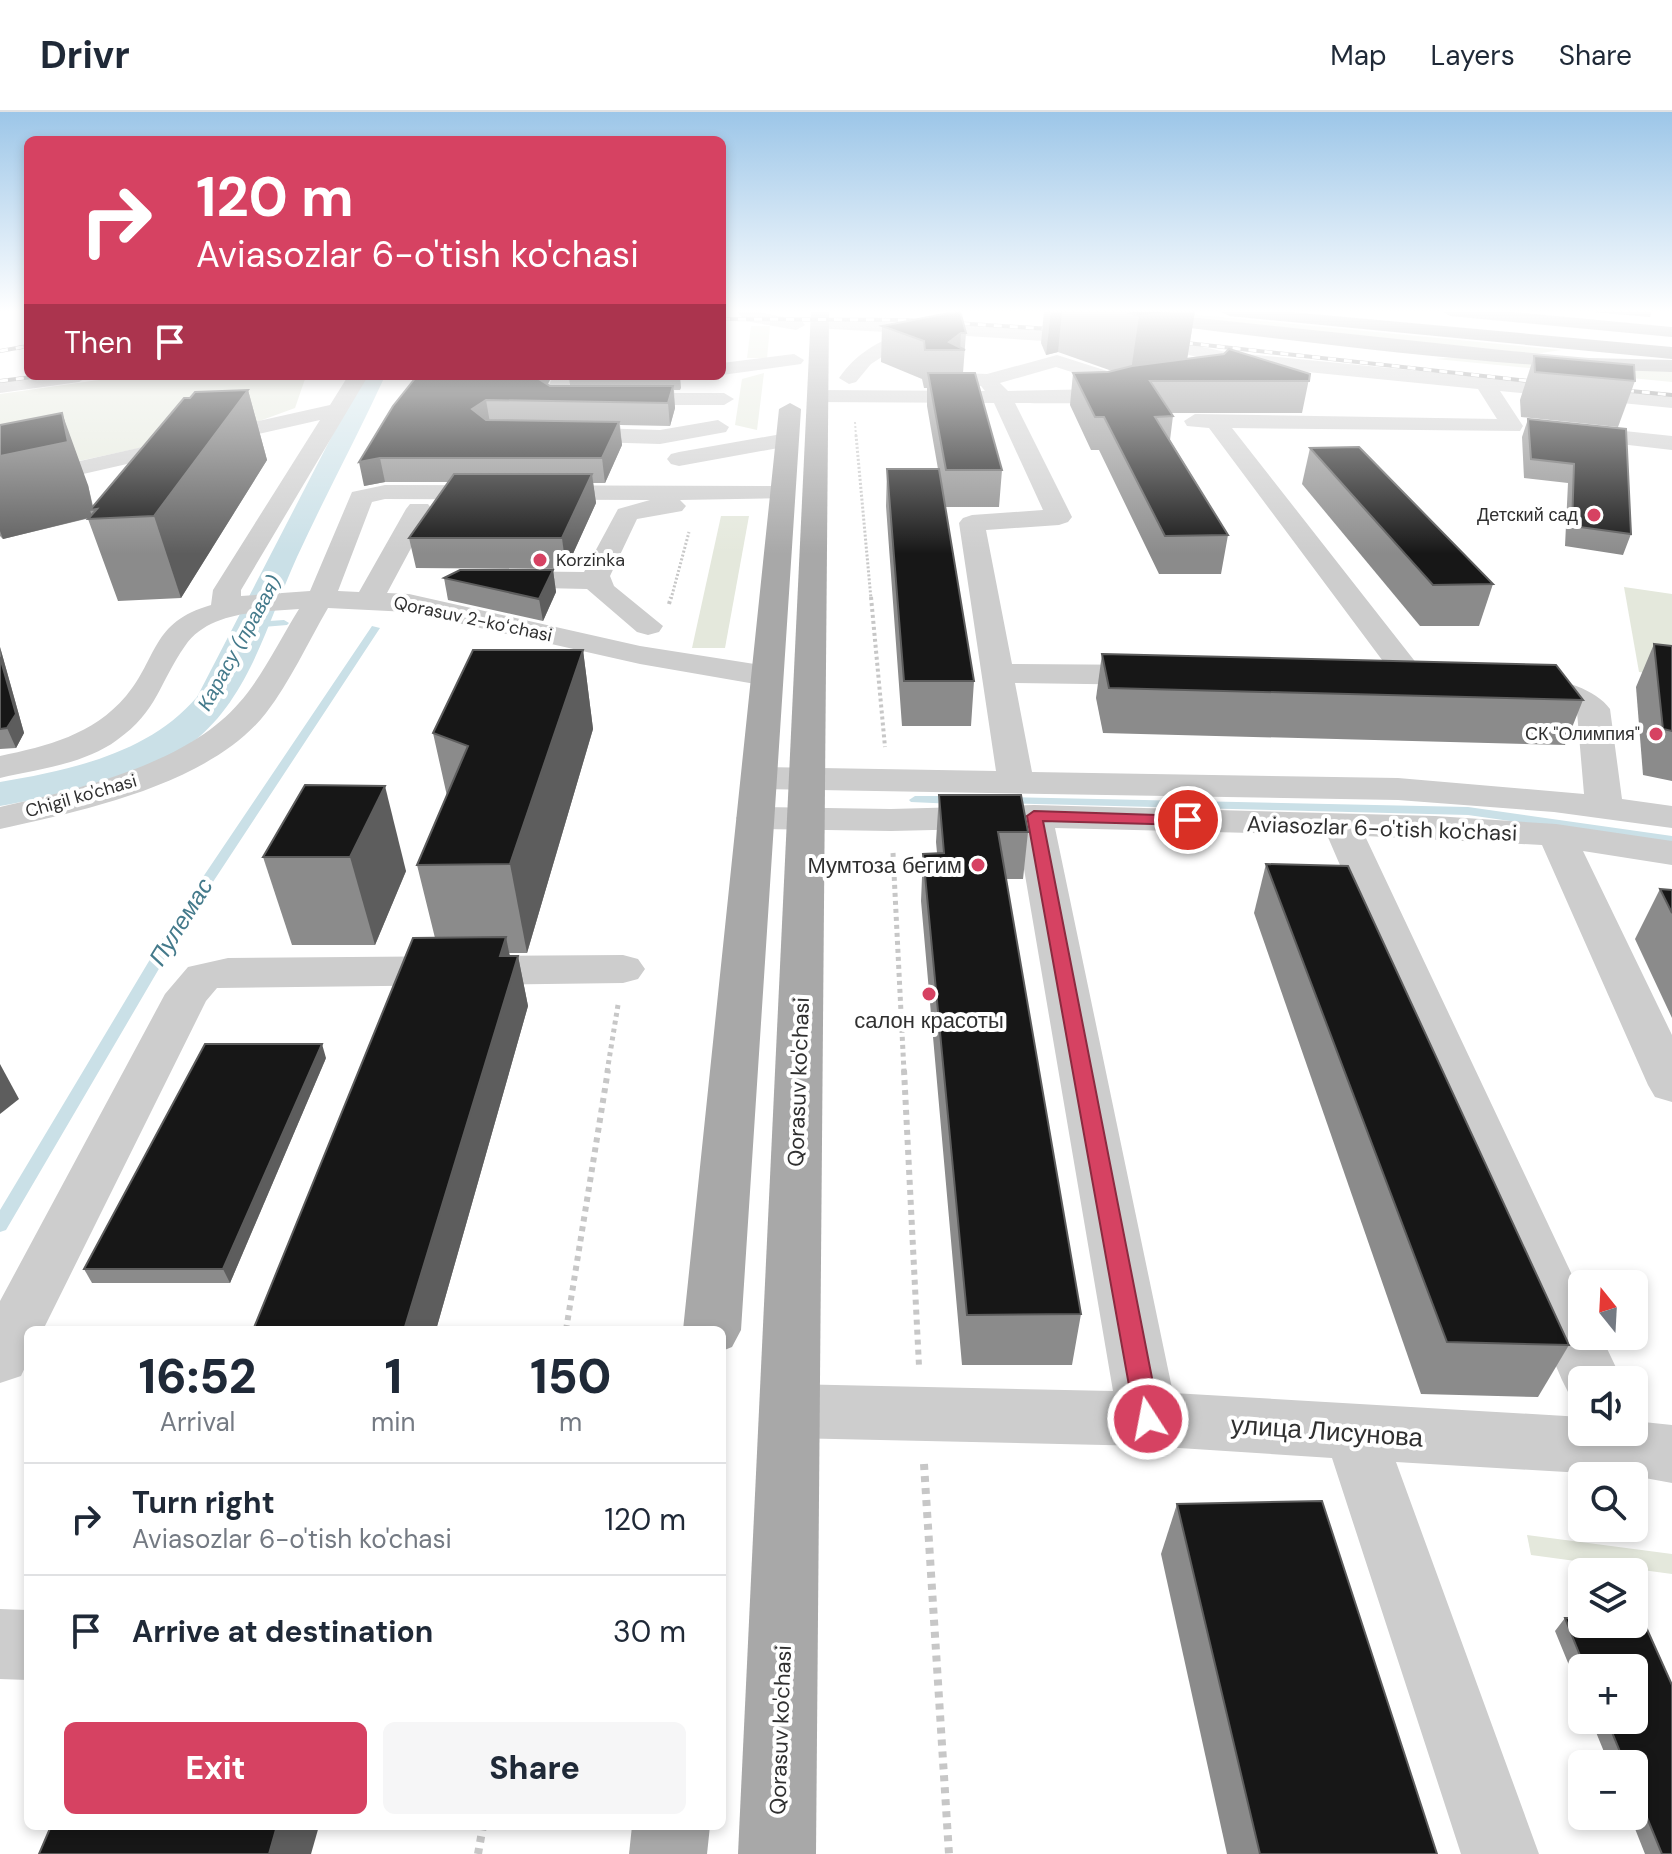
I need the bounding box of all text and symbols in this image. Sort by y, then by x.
text: Drivr [40,30,130,80]
text: Map [1330,37,1387,74]
text: Layers [1431,37,1515,74]
text: Share [1559,37,1632,74]
text: 120 m [196,160,354,233]
icon: right [64,168,168,272]
text: Aviasozlar 6-o'tish ko'chasi [196,231,639,278]
icon: arrive [148,320,192,364]
text: Then [64,323,132,362]
place label: Детский сад [1477,503,1578,527]
marker: Детский сад [1585,506,1603,524]
place label: Korzinka [556,548,625,572]
marker: Korzinka [531,551,549,569]
water label: Карасу (правая) [191,570,287,715]
street label: Qorasuv 2-koʻchasi [391,590,555,648]
place label: СК "Олимпия" [1525,722,1640,746]
marker: СК "Олимпия" [1647,725,1665,743]
street label: Chigil ko'chasi [22,769,140,823]
pin [1154,786,1222,854]
icon: arrive [1166,798,1210,842]
street label: Aviasozlar 6-o'tish ko'chasi [1246,809,1518,848]
place label: Мумтоза бегим [808,851,962,880]
marker: Мумтоза бегим [969,856,987,874]
water label: Пулемас [142,872,220,971]
marker: салон красоты [920,985,938,1003]
street label: Qorasuv ko'chasi [781,997,816,1167]
place label: салон красоты [854,1006,1004,1035]
north arrow [1568,1270,1648,1350]
map controls [1568,1270,1648,1830]
text: 16:52 [139,1345,257,1408]
text: 1 [384,1345,402,1408]
text: 150 [530,1345,611,1408]
button: sound [1568,1366,1648,1446]
position arrow [1106,1377,1190,1461]
text: Arrival [160,1405,235,1439]
text: min [371,1405,415,1439]
text: m [559,1405,582,1439]
street label: улица Лисунова [1230,1407,1425,1455]
button: search [1568,1462,1648,1542]
text: Turn right [132,1483,275,1522]
icon: right [64,1497,108,1541]
text: 120 m [604,1500,686,1539]
text: Aviasozlar 6-o'tish ko'chasi [132,1522,452,1556]
button: layers [1568,1558,1648,1638]
icon: arrive [64,1609,108,1653]
text: Arrive at destination [132,1612,433,1651]
text: 30 m [613,1612,686,1651]
street label: Qorasuv ko'chasi [763,1645,798,1815]
button: + [1568,1654,1648,1734]
button: Exit [64,1722,367,1814]
button: Share [383,1722,686,1814]
button: − [1568,1750,1648,1830]

